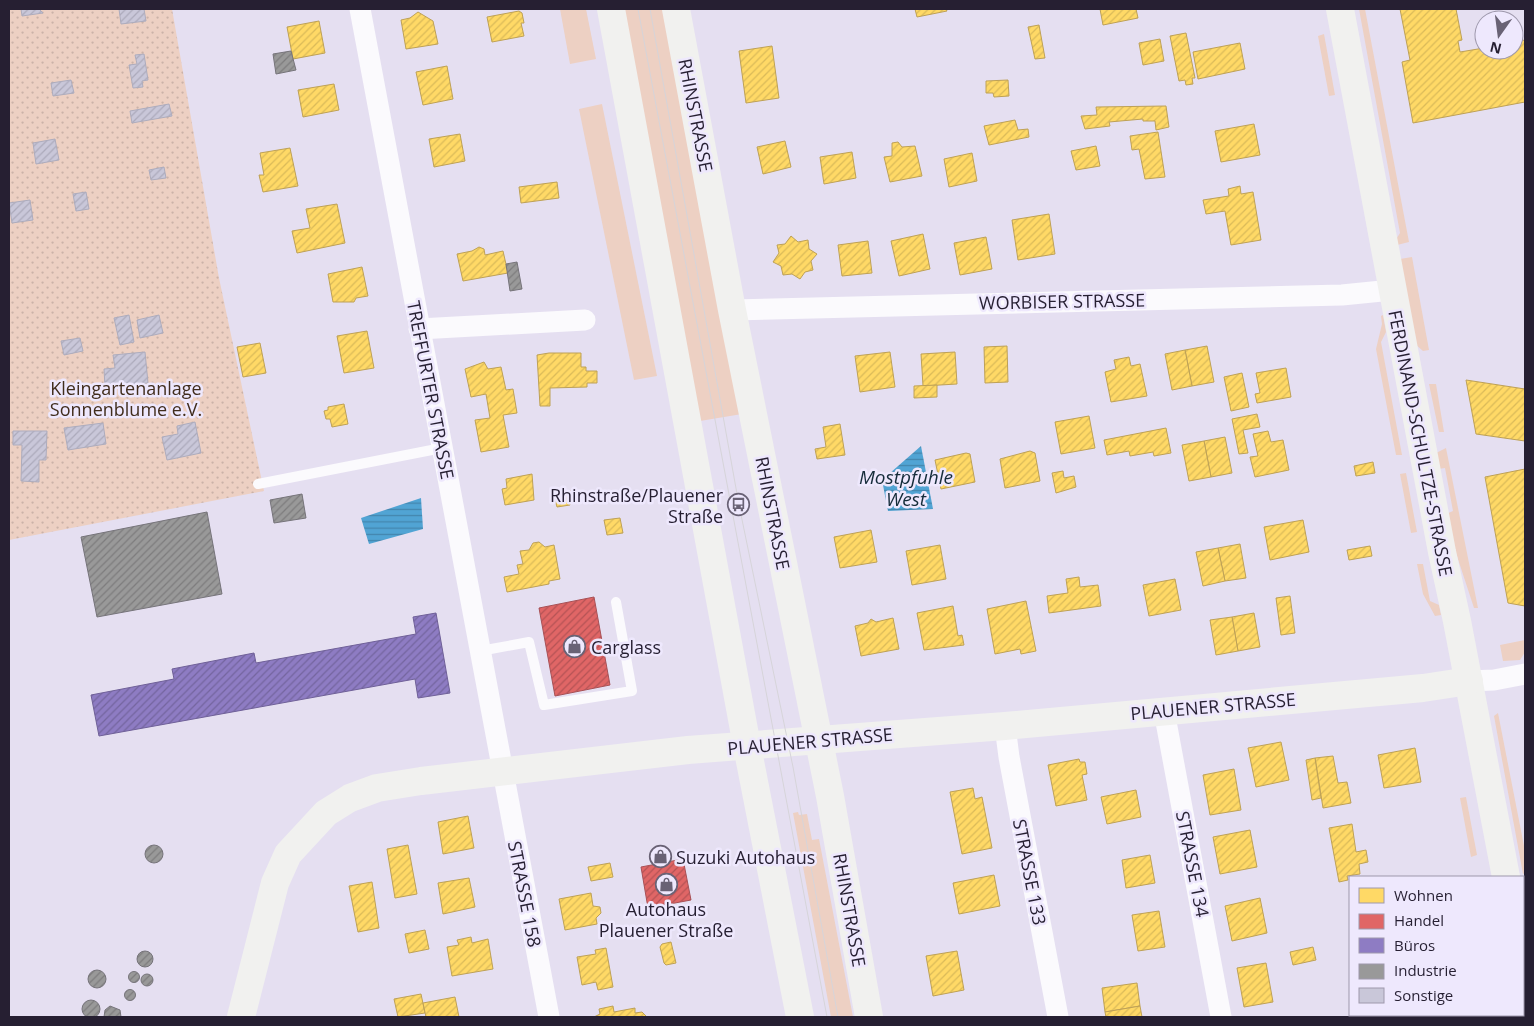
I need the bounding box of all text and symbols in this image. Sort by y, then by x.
north arrow [1474,10,1524,60]
text: N [1488,38,1504,59]
street label: RHINSTRASSE [673,56,719,174]
street label: WORBISER STRASSE [979,288,1145,314]
street label: TREFFURTER STRASSE [402,299,460,481]
street label: FERDINAND-SCHULTZE-STRASSE [1383,308,1459,578]
park label: Kleingartenanlage Sonnenblume e.V. [50,376,202,421]
street label: RHINSTRASSE [750,454,796,572]
water label: Mostpfuhle West [859,464,953,512]
place label: Rhinstraße/Plauener Straße [550,483,724,528]
bus stop icon: Rhinstraße/Plauener Straße [727,493,751,517]
shop icon: Carglass [563,635,587,659]
place label: Carglass [591,635,661,659]
street label: PLAUENER STRASSE [1129,687,1297,725]
street label: PLAUENER STRASSE [726,722,894,760]
street label: STRASSE 134 [1171,809,1215,919]
street label: STRASSE 133 [1008,817,1052,927]
street label: STRASSE 158 [503,839,547,949]
shop icon: Suzuki Autohaus [648,845,672,869]
place label: Suzuki Autohaus [676,845,815,869]
street label: RHINSTRASSE [828,851,872,969]
shop icon: Autohaus Plauener Straße [654,872,678,896]
legend [1349,876,1524,1016]
text: Wohnen [1394,885,1453,905]
place label: Autohaus Plauener Straße [599,897,733,942]
text: Handel [1394,910,1444,930]
text: Büros [1394,935,1435,955]
text: Industrie [1394,960,1457,980]
text: Sonstige [1394,985,1453,1005]

